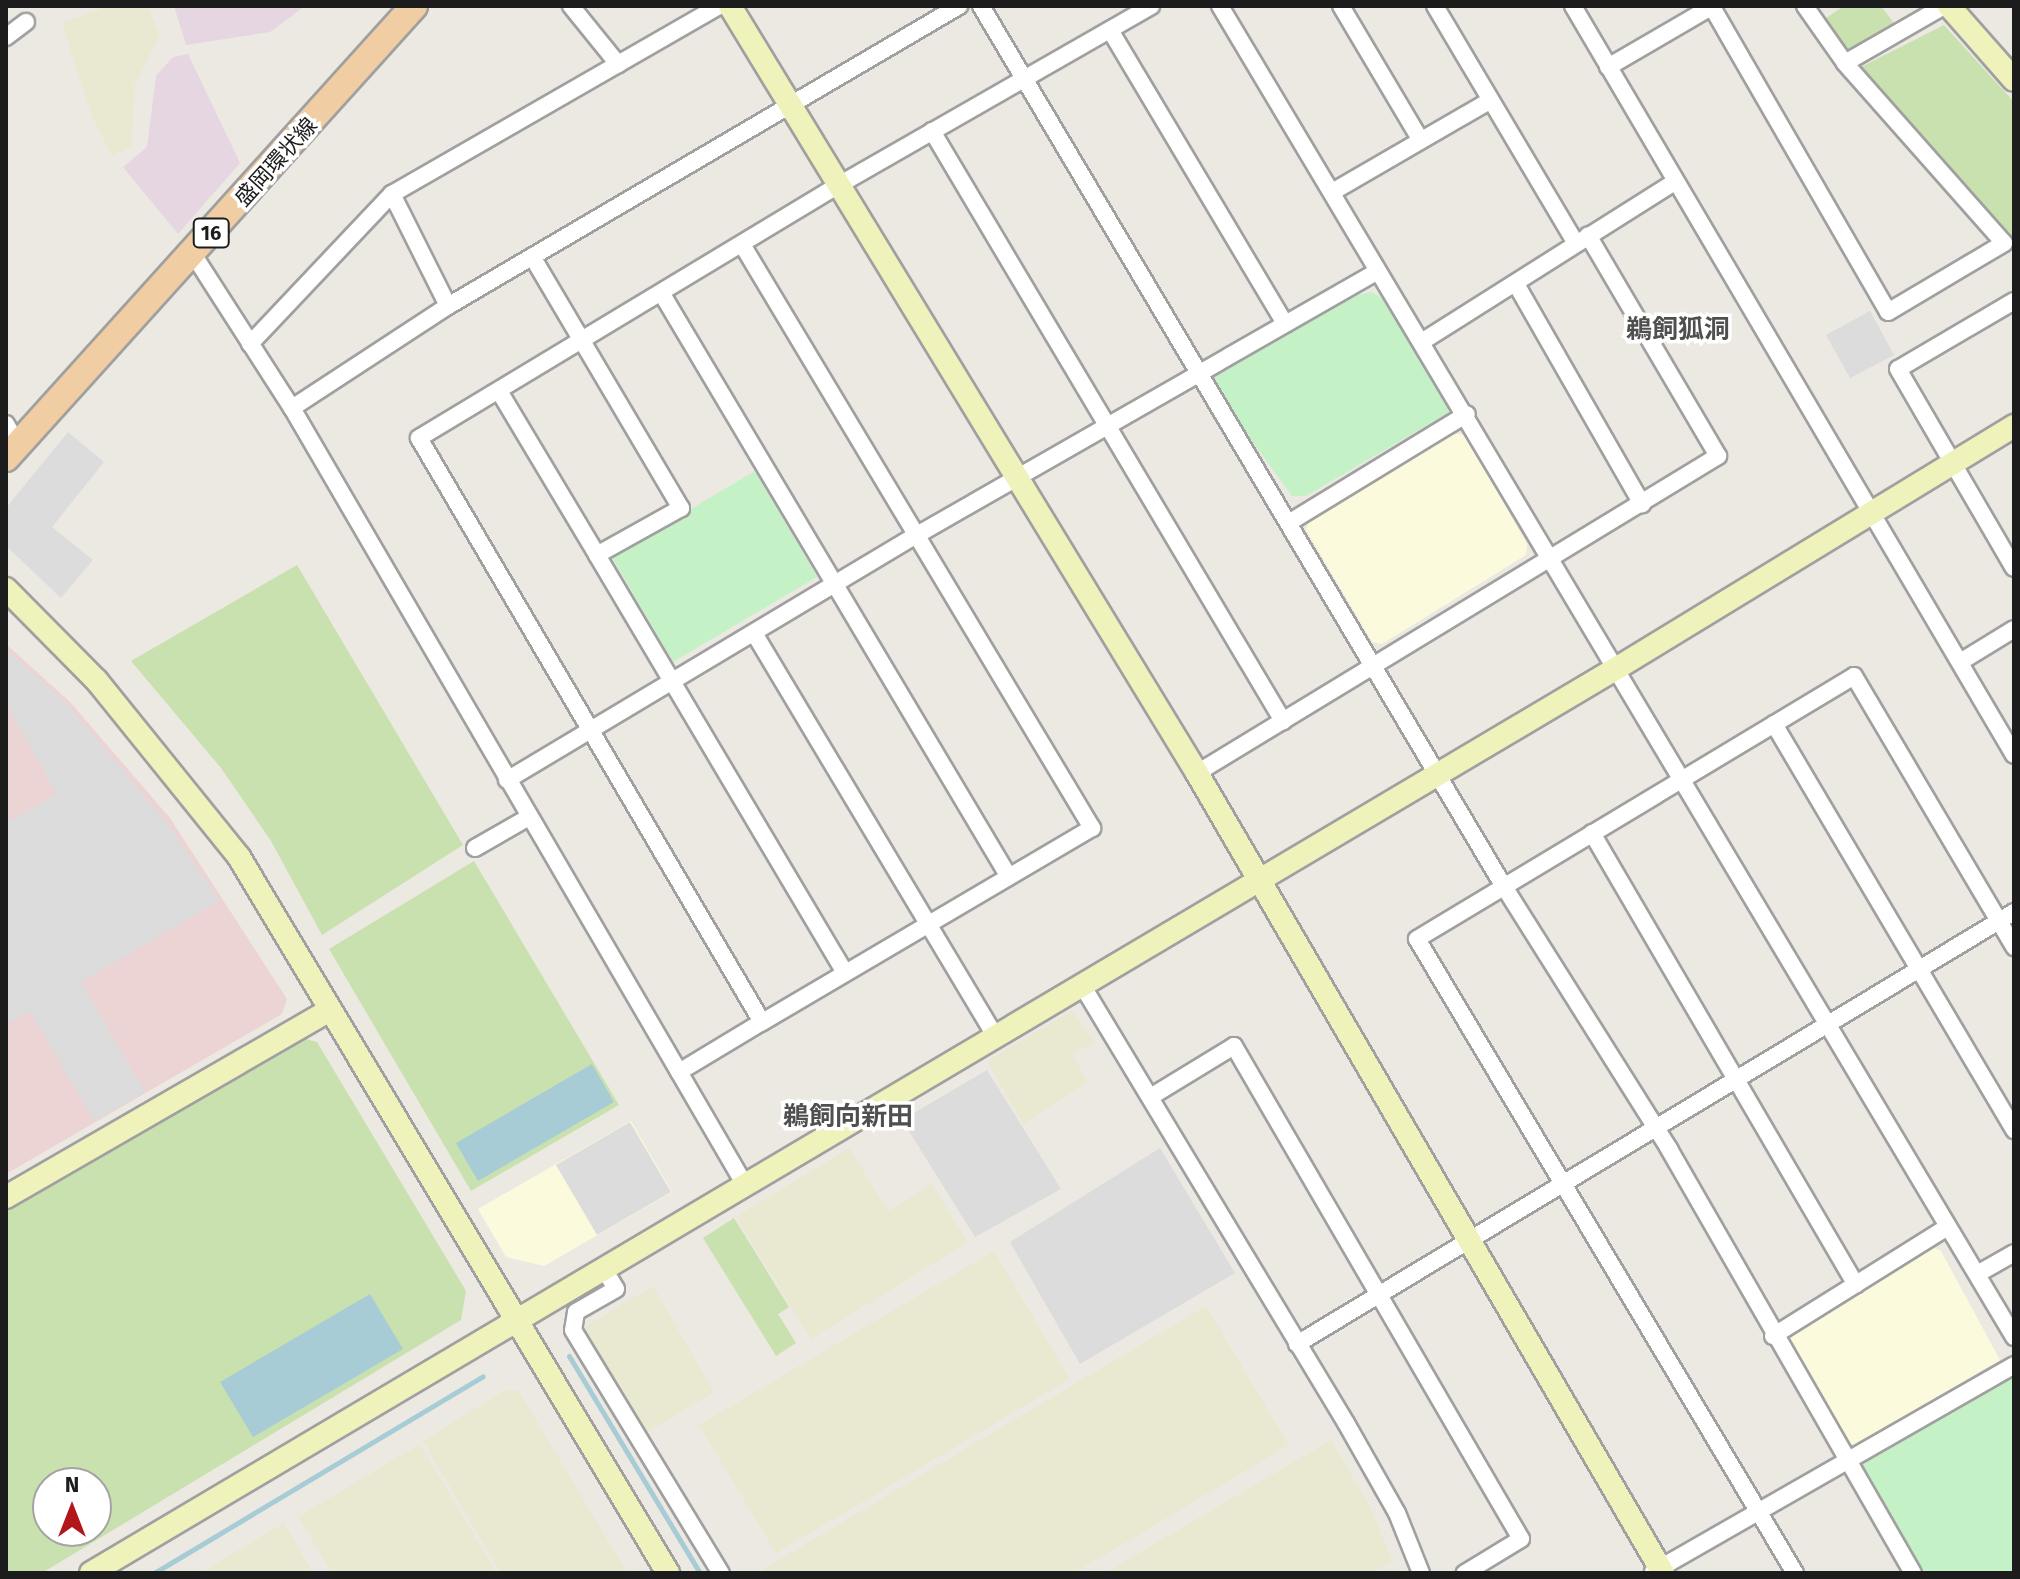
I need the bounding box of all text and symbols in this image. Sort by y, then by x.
street label: 盛岡環状線 [229,112,323,212]
road number: 16 [191,217,231,249]
district label: 鵜飼狐洞 [1626,314,1730,346]
district label: 鵜飼向新田 [783,1101,913,1133]
north arrow [32,1467,112,1547]
text: N [65,1471,79,1498]

